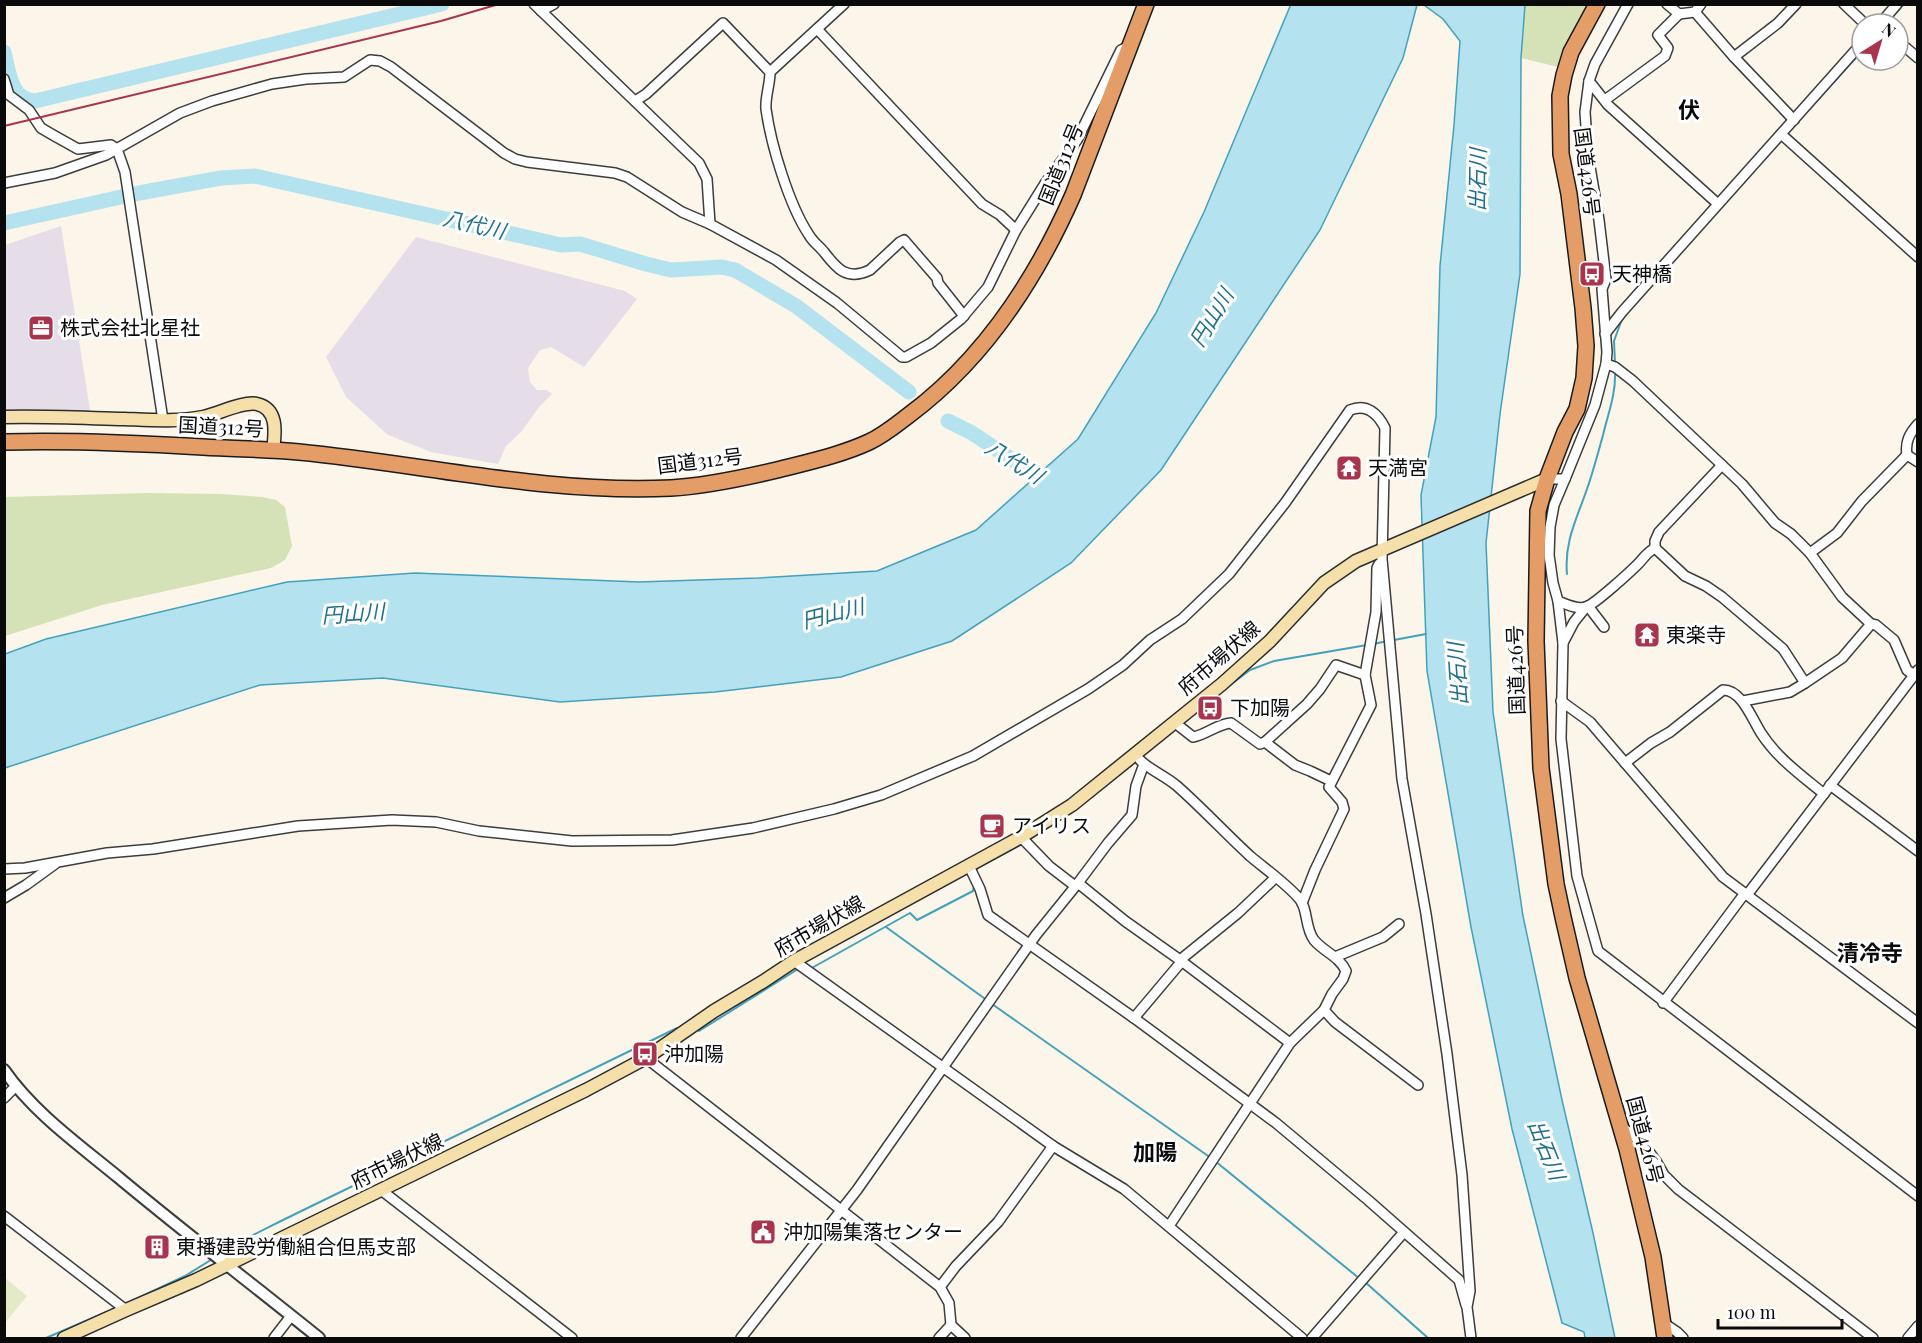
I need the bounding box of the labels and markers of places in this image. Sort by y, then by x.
bus stop icon: 天神橋 [1577,259,1607,289]
place label: 天神橋 [1612,259,1672,286]
office icon: 株式会社北星社 [26,313,56,343]
place label: 株式会社北星社 [60,313,200,340]
temple icon: 天満宮 [1334,453,1364,483]
place label: 天満宮 [1368,453,1428,480]
temple icon: 東楽寺 [1632,620,1662,650]
place label: 東楽寺 [1666,620,1726,647]
bus stop icon: 下加陽 [1195,693,1225,723]
place label: 下加陽 [1230,693,1290,720]
cafe icon: アイリス [977,811,1007,841]
place label: アイリス [1012,811,1091,838]
bus stop icon: 沖加陽 [630,1039,660,1069]
place label: 沖加陽 [664,1039,724,1066]
public building icon: 沖加陽集落センター [748,1217,778,1247]
place label: 沖加陽集落センター [783,1217,963,1244]
building icon: 東播建設労働組合但馬支部 [142,1232,172,1262]
place label: 東播建設労働組合但馬支部 [176,1232,416,1259]

